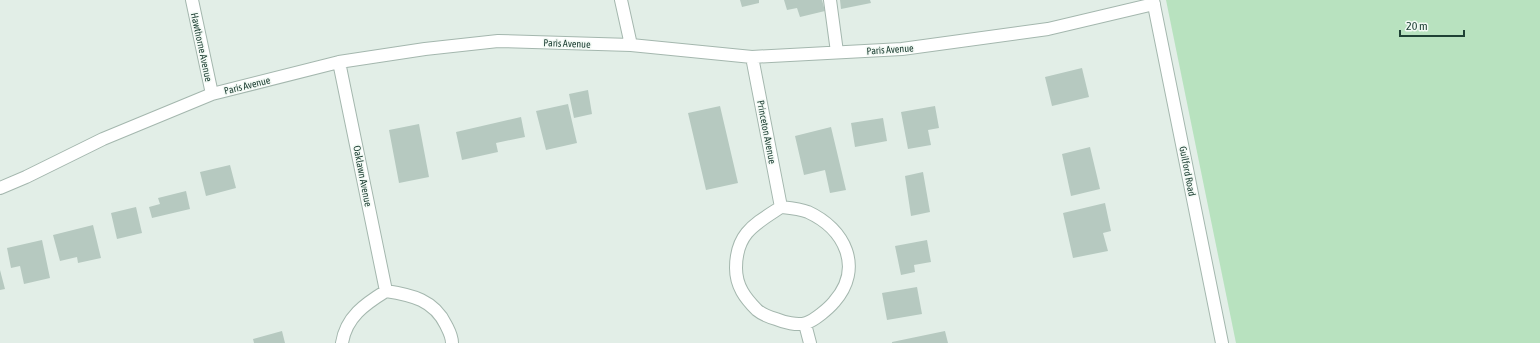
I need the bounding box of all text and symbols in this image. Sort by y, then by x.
street label: Hawthorne Avenue [189,12,214,83]
scale bar [1400,12,1464,38]
text: 20 m [1406,19,1428,33]
street label: Paris Avenue [543,37,591,50]
street label: Paris Avenue [866,42,914,57]
street label: Paris Avenue [223,74,272,97]
street label: Princeton Avenue [755,99,778,165]
street label: Oaklawn Avenue [351,145,374,208]
street label: Guilford Road [1177,145,1198,197]

